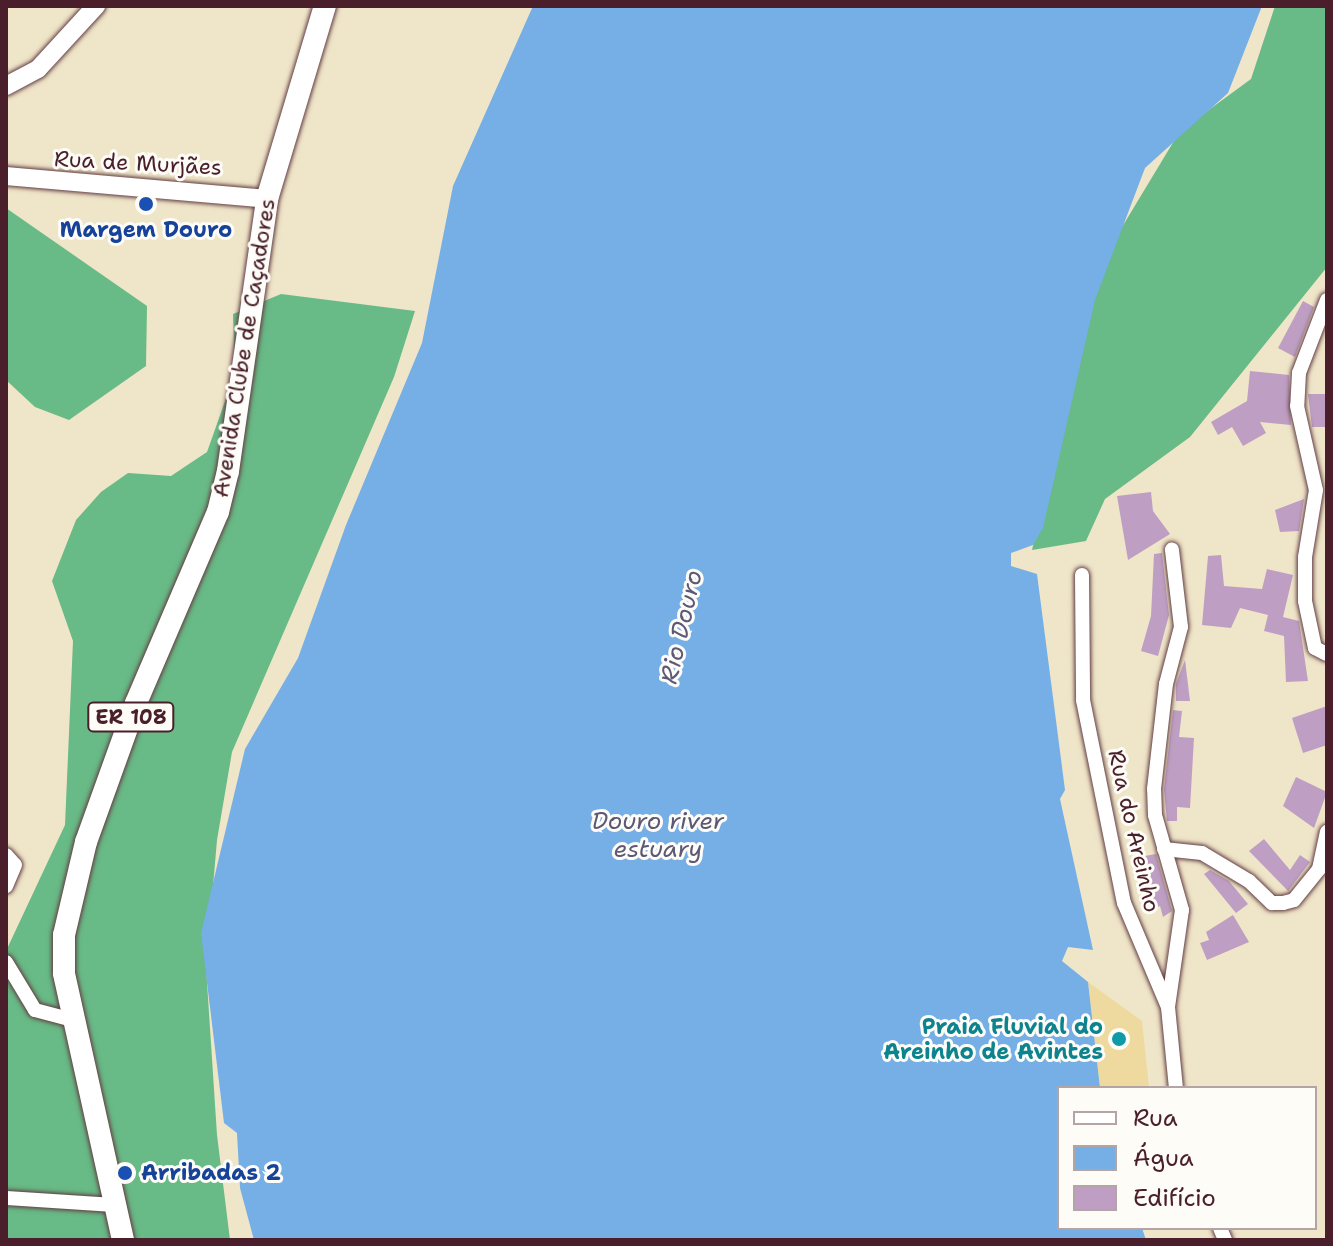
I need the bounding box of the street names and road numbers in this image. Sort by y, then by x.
street label: Rua de Murjães [54,145,222,181]
street label: Avenida Clube de Caçadores [207,197,281,499]
road number: ER 108 [87,701,175,733]
street label: Rua do Areinho [1102,747,1166,915]

